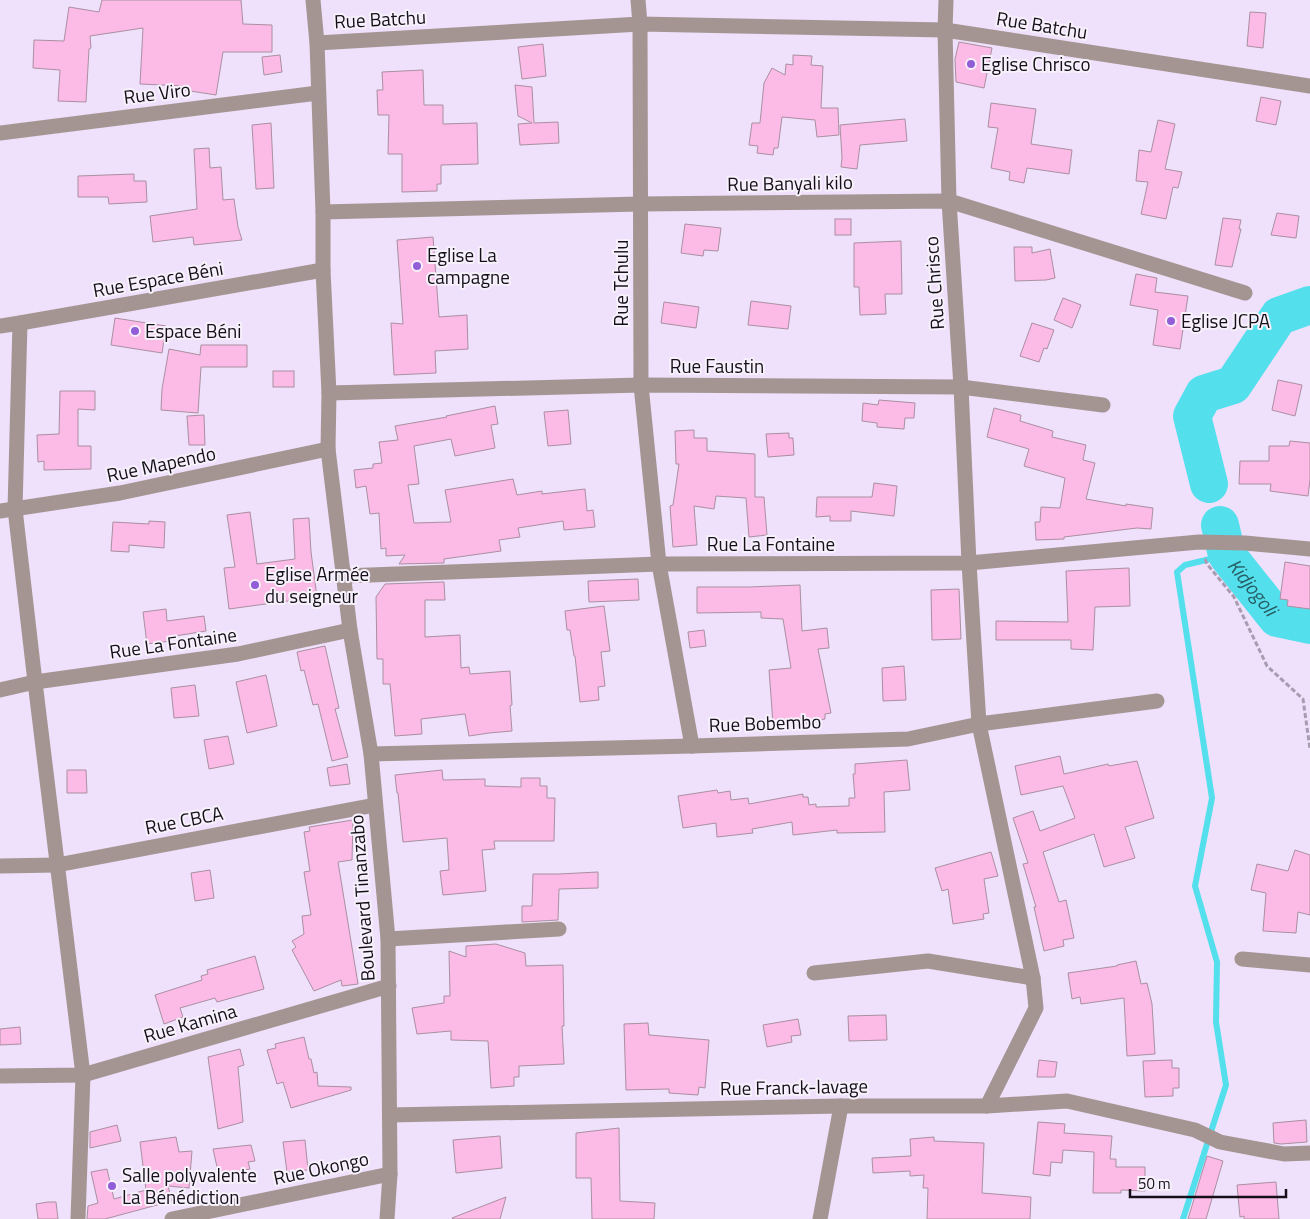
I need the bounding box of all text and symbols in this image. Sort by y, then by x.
street label: Rue Batchu [333,2,427,35]
street label: Rue Batchu [994,3,1090,46]
place label: Eglise Chrisco [981,49,1090,78]
marker: Eglise Chrisco [965,58,977,70]
street label: Rue Viro [122,74,192,111]
street label: Rue Banyali kilo [727,167,853,198]
street label: Rue Chrisco [916,235,951,331]
place label: Eglise La campagne [427,240,510,291]
street label: Rue Tchulu [606,240,635,326]
street label: Rue Espace Béni [90,253,225,304]
marker: Eglise La campagne [411,260,423,272]
place label: Eglise JCPA [1181,306,1270,335]
marker: Eglise JCPA [1165,315,1177,327]
place label: Espace Béni [145,316,241,345]
marker: Espace Béni [129,325,141,337]
street label: Rue Faustin [670,351,764,380]
street label: Rue Mapendo [104,438,218,489]
street label: Rue La Fontaine [707,529,835,558]
water label: Kidjogoli [1220,551,1288,625]
place label: Eglise Armée du seigneur [265,559,369,610]
marker: Eglise Armée du seigneur [249,579,261,591]
street label: Rue La Fontaine [107,619,238,666]
street label: Rue Bobembo [708,706,822,739]
street label: Rue CBCA [142,798,226,841]
street label: Boulevard Tinanzabo [341,814,382,982]
street label: Rue Kamina [140,995,240,1050]
street label: Rue Franck-lavage [720,1071,868,1102]
street label: Rue Okongo [270,1143,371,1192]
place label: Salle polyvalente La Bénédiction [122,1160,257,1211]
scale bar [1130,1166,1286,1198]
text: 50 m [1138,1172,1171,1195]
marker: Salle polyvalente La Bénédiction [106,1180,118,1192]

